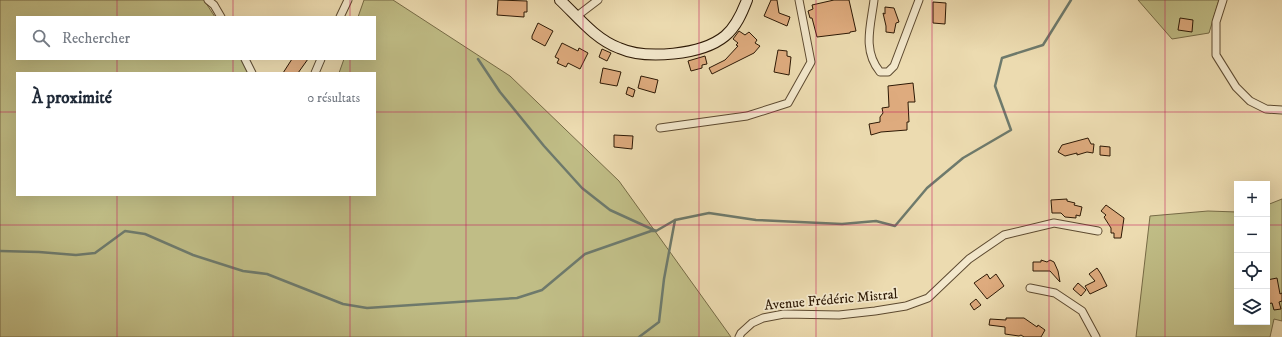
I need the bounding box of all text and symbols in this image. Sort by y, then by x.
search box [16,16,376,60]
icon: search [30,27,52,49]
text: Rechercher [62,29,130,48]
text: À proximité [32,87,112,109]
text: 0 résultats [307,90,360,106]
map controls [1234,181,1270,325]
button: + [1234,181,1270,217]
button: − [1234,217,1270,253]
button: locate [1234,253,1270,289]
street label: Avenue Frédéric Mistral [764,285,899,315]
button: layers [1234,289,1270,325]

